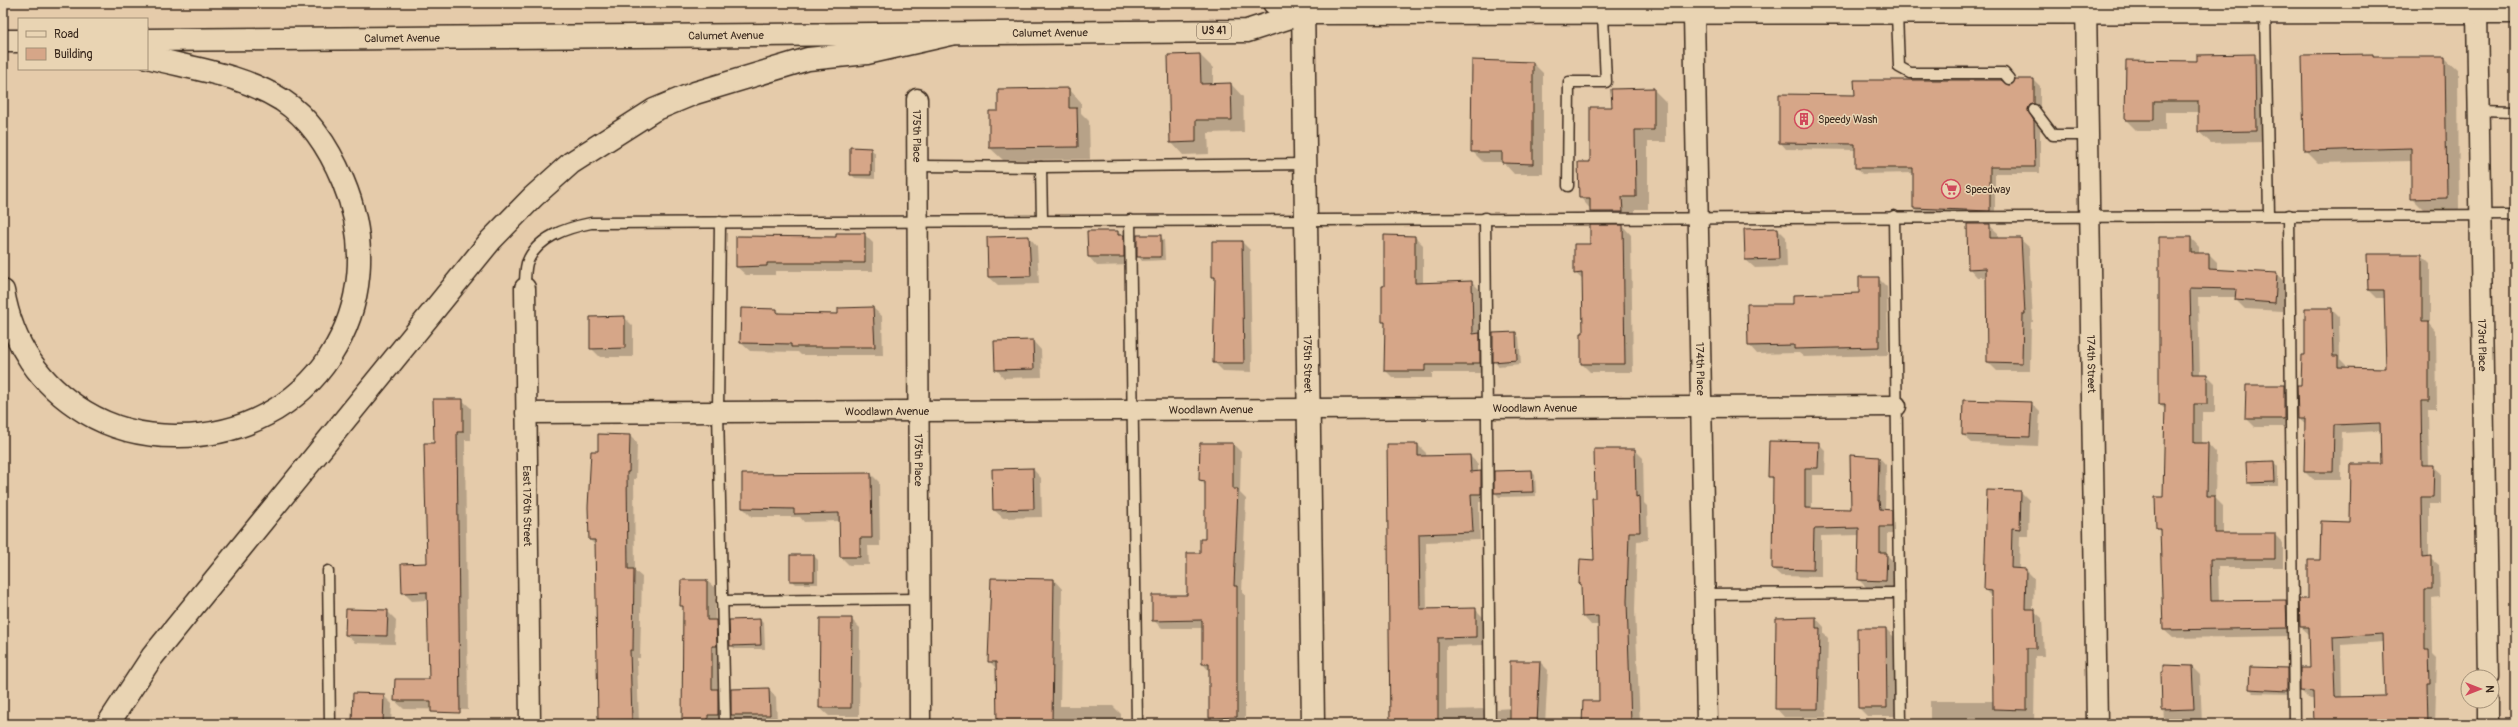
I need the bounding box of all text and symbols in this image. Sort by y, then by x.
legend [18,18,148,70]
road number: US 41 [1197,23,1231,39]
street label: Calumet Avenue [1012,26,1088,39]
text: Road [54,27,79,42]
street label: Calumet Avenue [688,28,764,42]
street label: Calumet Avenue [364,31,440,45]
text: Building [54,47,93,62]
building icon: Speedy Wash [1793,108,1815,130]
street label: 175th Place [911,109,924,163]
place label: Speedy Wash [1818,113,1878,126]
supermarket icon: Speedway [1940,178,1962,200]
place label: Speedway [1965,183,2010,196]
street label: 173rd Place [2476,319,2489,372]
street label: 175th Street [1301,335,1315,394]
street label: 174th Street [2085,335,2098,394]
street label: 174th Place [1694,342,1707,396]
street label: Woodlawn Avenue [1493,401,1578,415]
street label: Woodlawn Avenue [1169,403,1254,416]
street label: Woodlawn Avenue [845,404,930,418]
street label: 175th Place [912,433,925,487]
street label: East 176th Street [521,465,534,547]
north arrow [2460,669,2500,709]
text: N [2483,685,2496,693]

